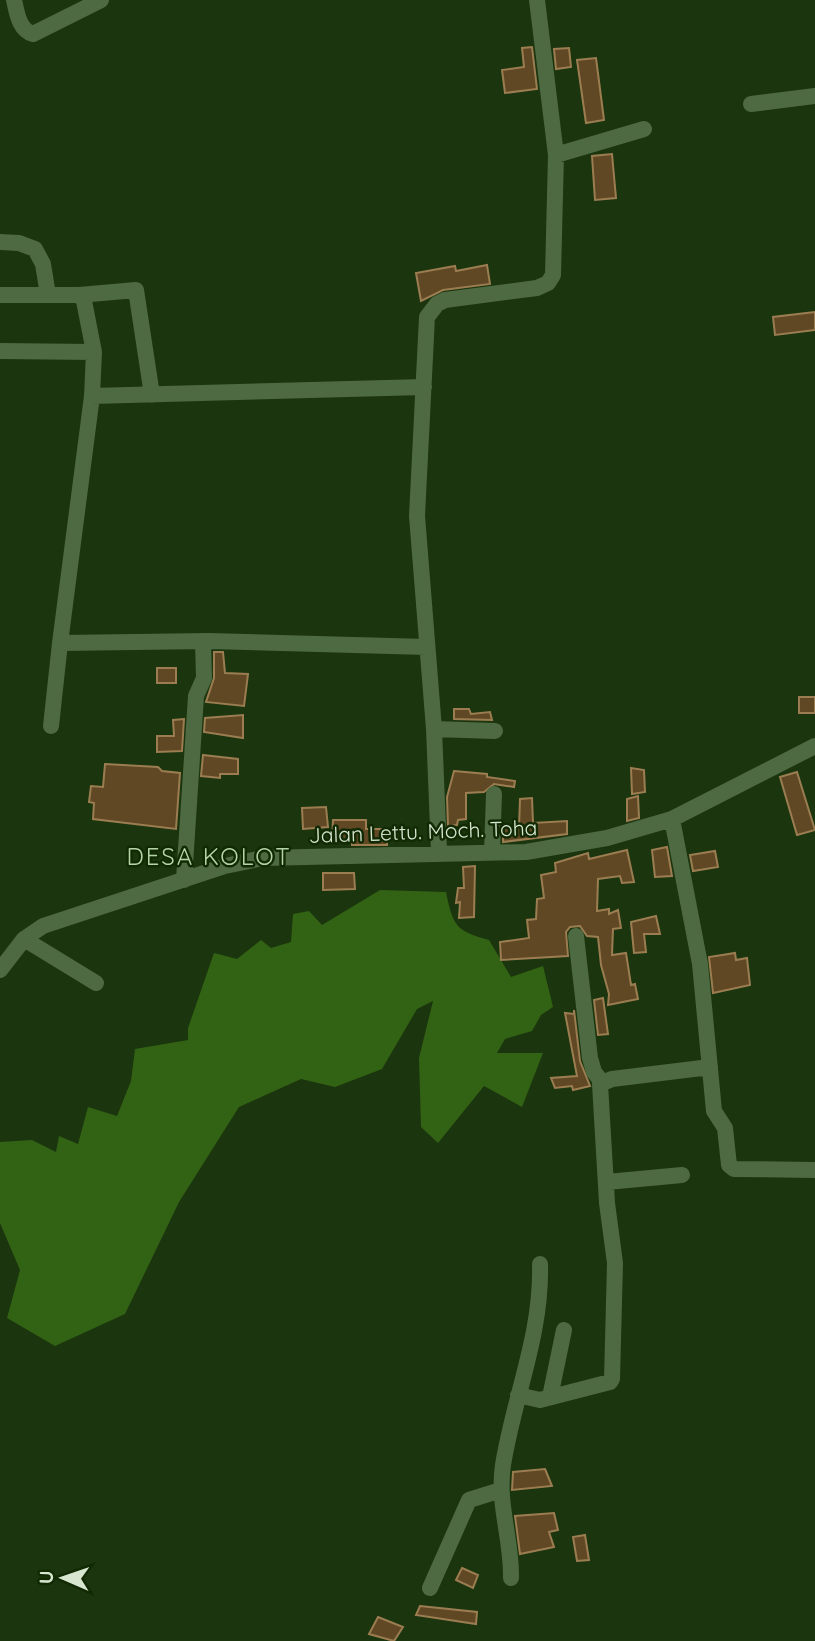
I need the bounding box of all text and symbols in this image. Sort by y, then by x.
street label: Jalan Lettu. Moch. Toha [308,814,538,848]
district label: DESA KOLOT [126,841,292,871]
north arrow [28,1543,98,1613]
text: U [34,1570,58,1585]

